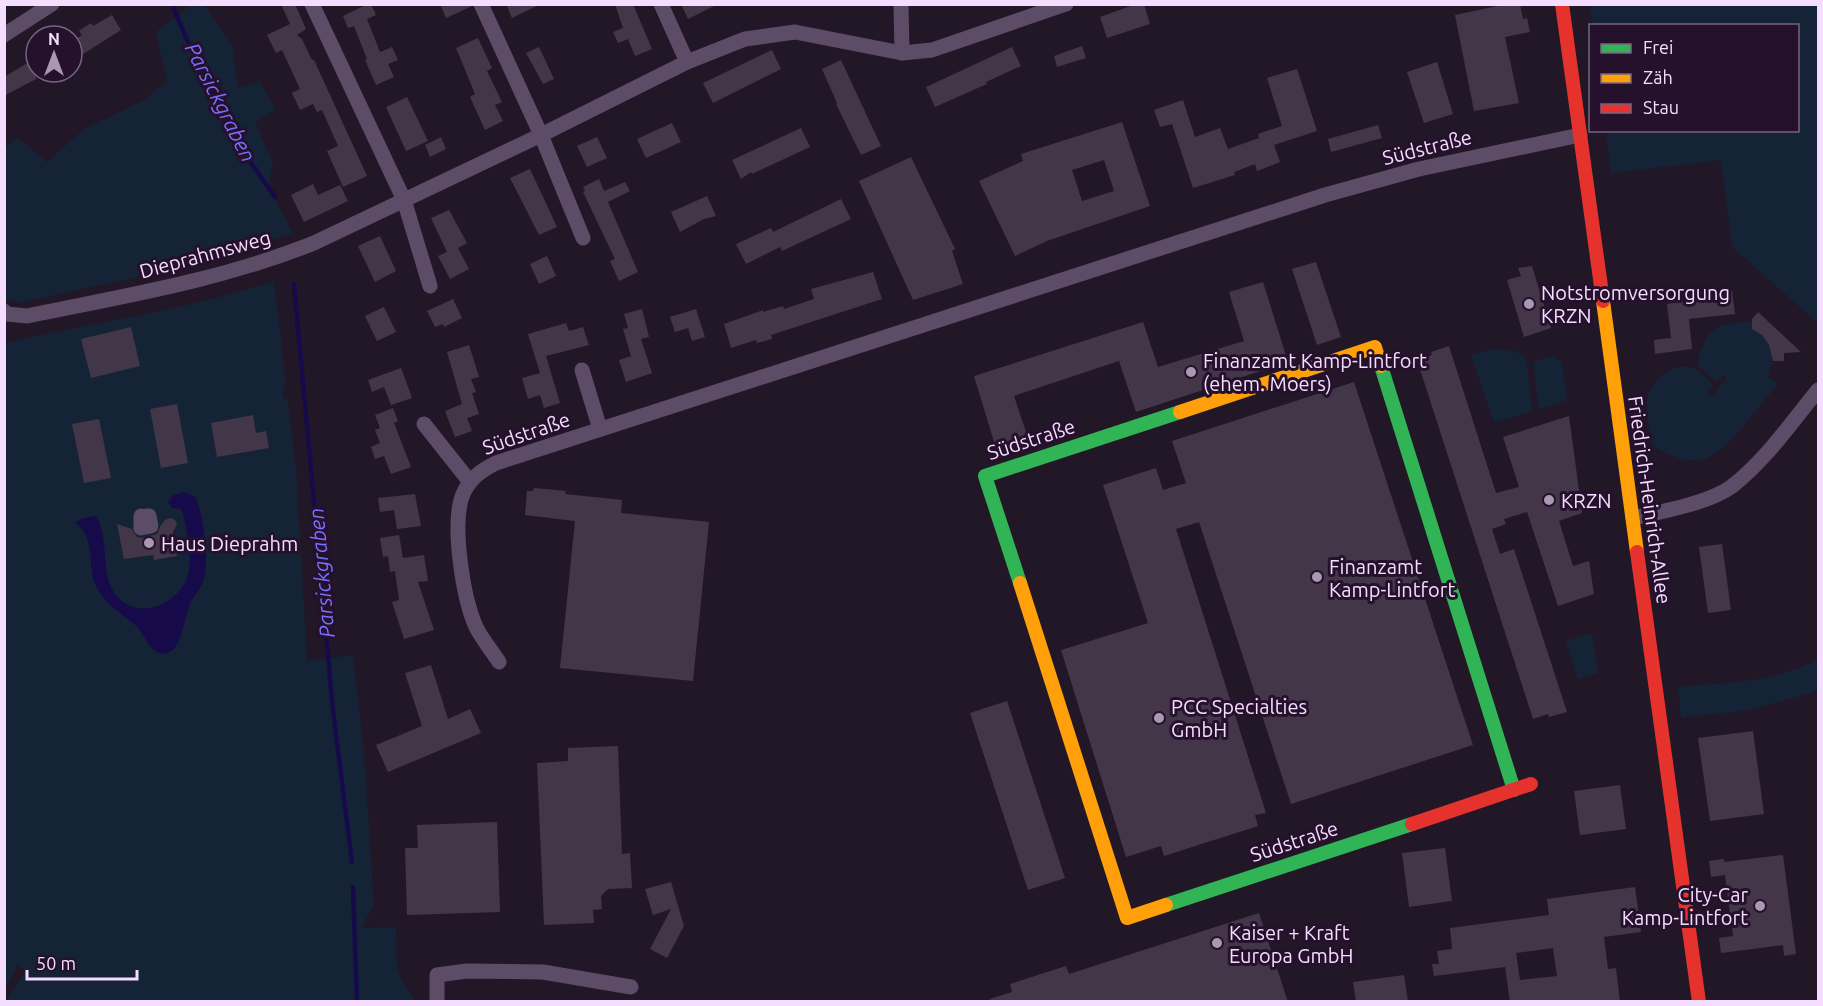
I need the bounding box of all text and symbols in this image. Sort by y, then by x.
north arrow [24,24,84,84]
legend [1589,24,1799,132]
text: N [48,30,60,48]
text: Frei [1643,37,1673,57]
water label: Parsickgraben [181,39,261,165]
text: Zäh [1643,67,1673,87]
text: Stau [1643,97,1679,117]
street label: Südstraße [1380,125,1474,169]
street label: Dieprahmsweg [137,225,273,283]
place label: Notstromversorgung KRZN [1541,281,1730,327]
marker: Notstromversorgung KRZN [1522,297,1536,311]
place label: Finanzamt Kamp-Lintfort (ehem. Moers) [1203,349,1427,395]
marker: Finanzamt Kamp-Lintfort (ehem. Moers) [1184,365,1198,379]
street label: Friedrich-Heinrich-Allee [1624,394,1676,606]
street label: Südstraße [479,407,573,459]
street label: Südstraße [984,414,1078,464]
place label: KRZN [1561,489,1612,512]
marker: KRZN [1542,493,1556,507]
water label: Parsickgraben [303,507,339,639]
place label: Haus Dieprahm [161,532,298,555]
marker: Haus Dieprahm [142,536,156,550]
place label: Finanzamt Kamp-Lintfort [1329,555,1455,601]
marker: Finanzamt Kamp-Lintfort [1310,570,1324,584]
place label: PCC Specialties GmbH [1171,695,1307,741]
marker: PCC Specialties GmbH [1152,711,1166,725]
street label: Südstraße [1247,816,1341,866]
place label: City-Car Kamp-Lintfort [1622,883,1748,929]
marker: City-Car Kamp-Lintfort [1753,899,1767,913]
place label: Kaiser + Kraft Europa GmbH [1229,921,1353,967]
marker: Kaiser + Kraft Europa GmbH [1210,936,1224,950]
scale bar [27,943,136,981]
text: 50 m [36,953,76,973]

